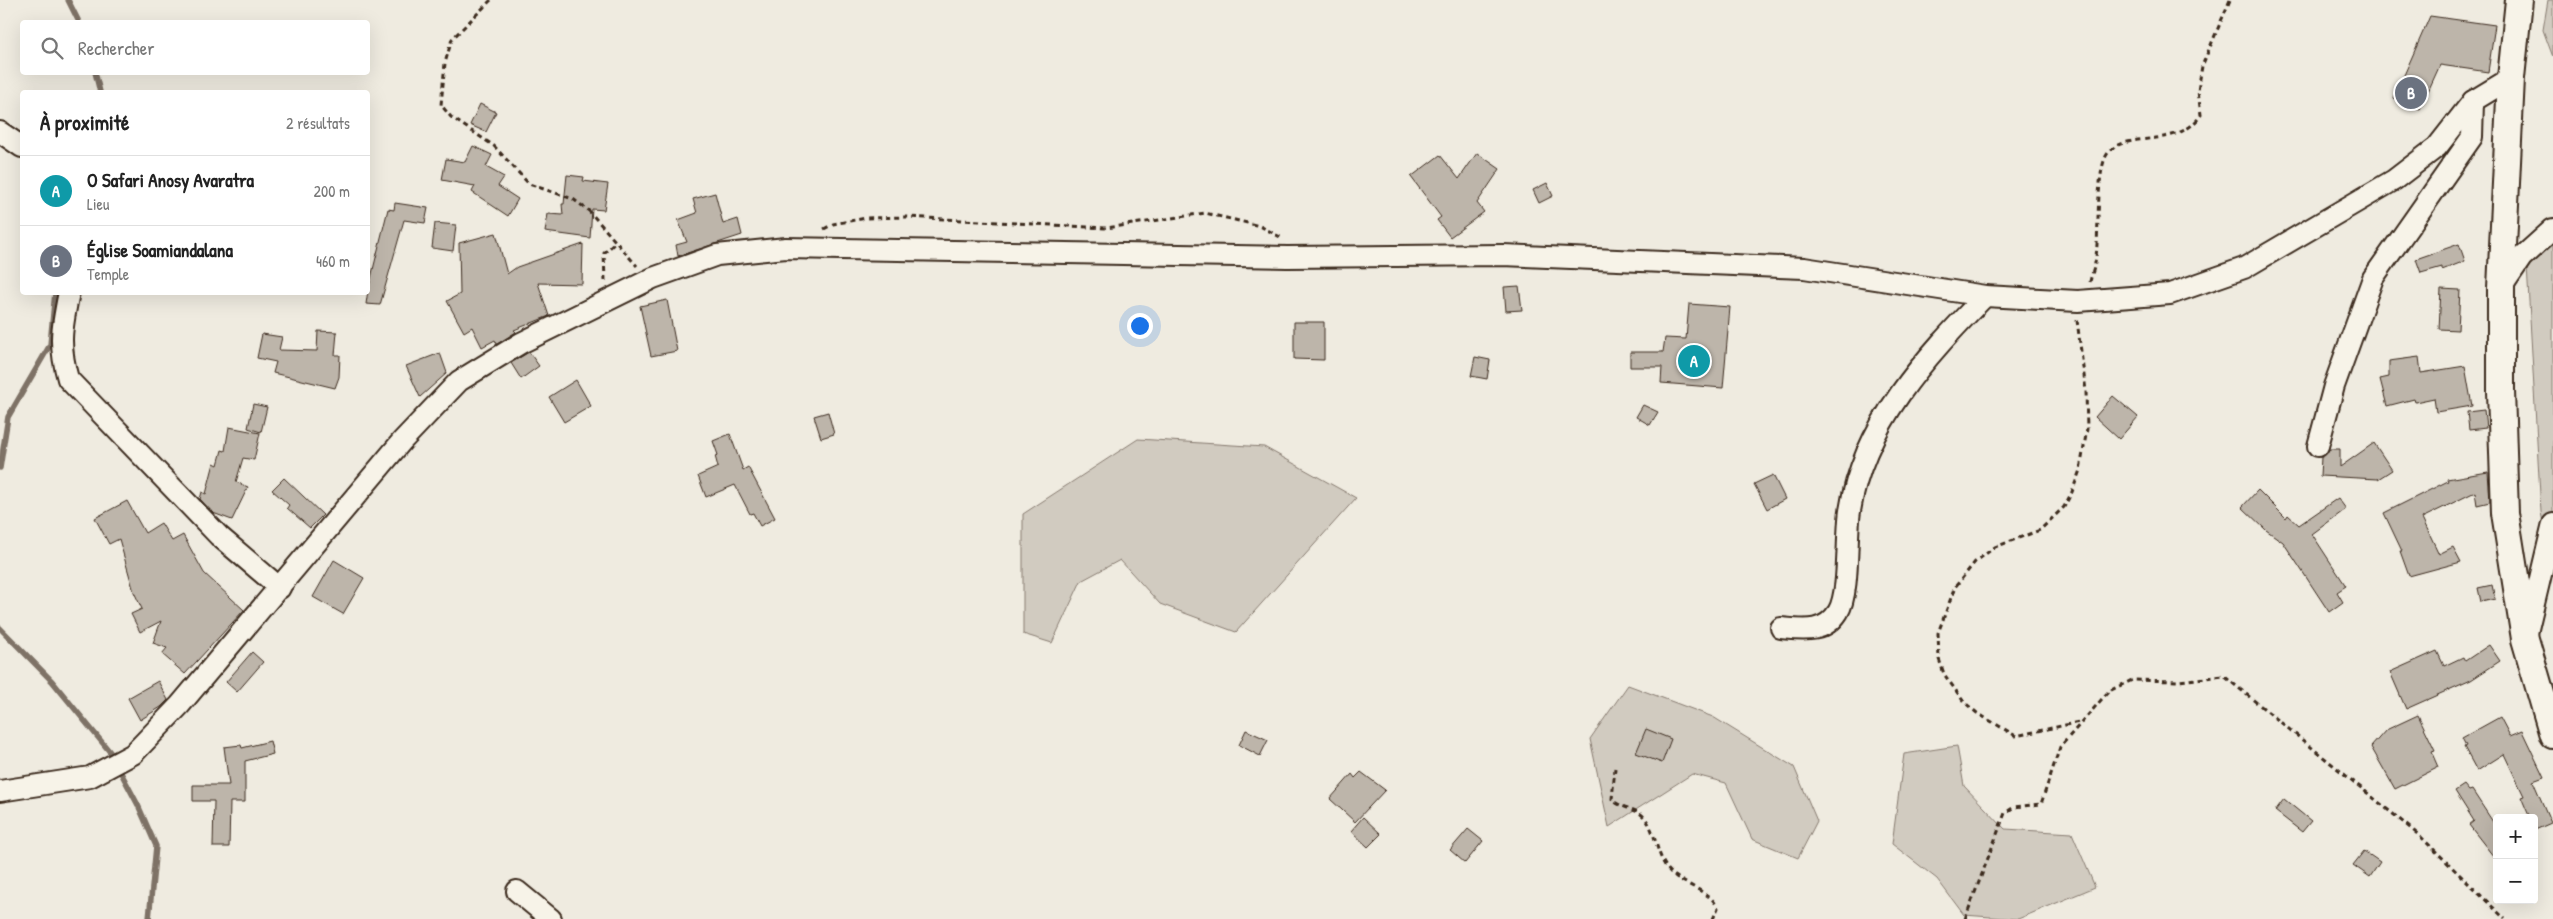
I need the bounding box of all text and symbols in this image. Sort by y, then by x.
search box [20,20,370,75]
icon: search [38,34,66,62]
text: Rechercher [78,35,155,61]
pin: B [2395,74,2427,112]
text: À proximité [40,108,129,137]
text: 2 résultats [286,112,350,134]
text: O Safari Anosy Avaratra [87,167,254,193]
text: A [52,180,60,202]
text: 200 m [314,180,350,202]
text: Lieu [87,193,109,215]
text: Église Soamiandalana [87,237,233,263]
text: B [52,250,60,272]
text: 460 m [316,250,350,272]
text: Temple [87,263,129,285]
your location [1127,313,1153,339]
pin: A [1678,342,1710,380]
map controls [2493,814,2538,904]
button: + [2493,814,2538,859]
button: − [2493,859,2538,904]

